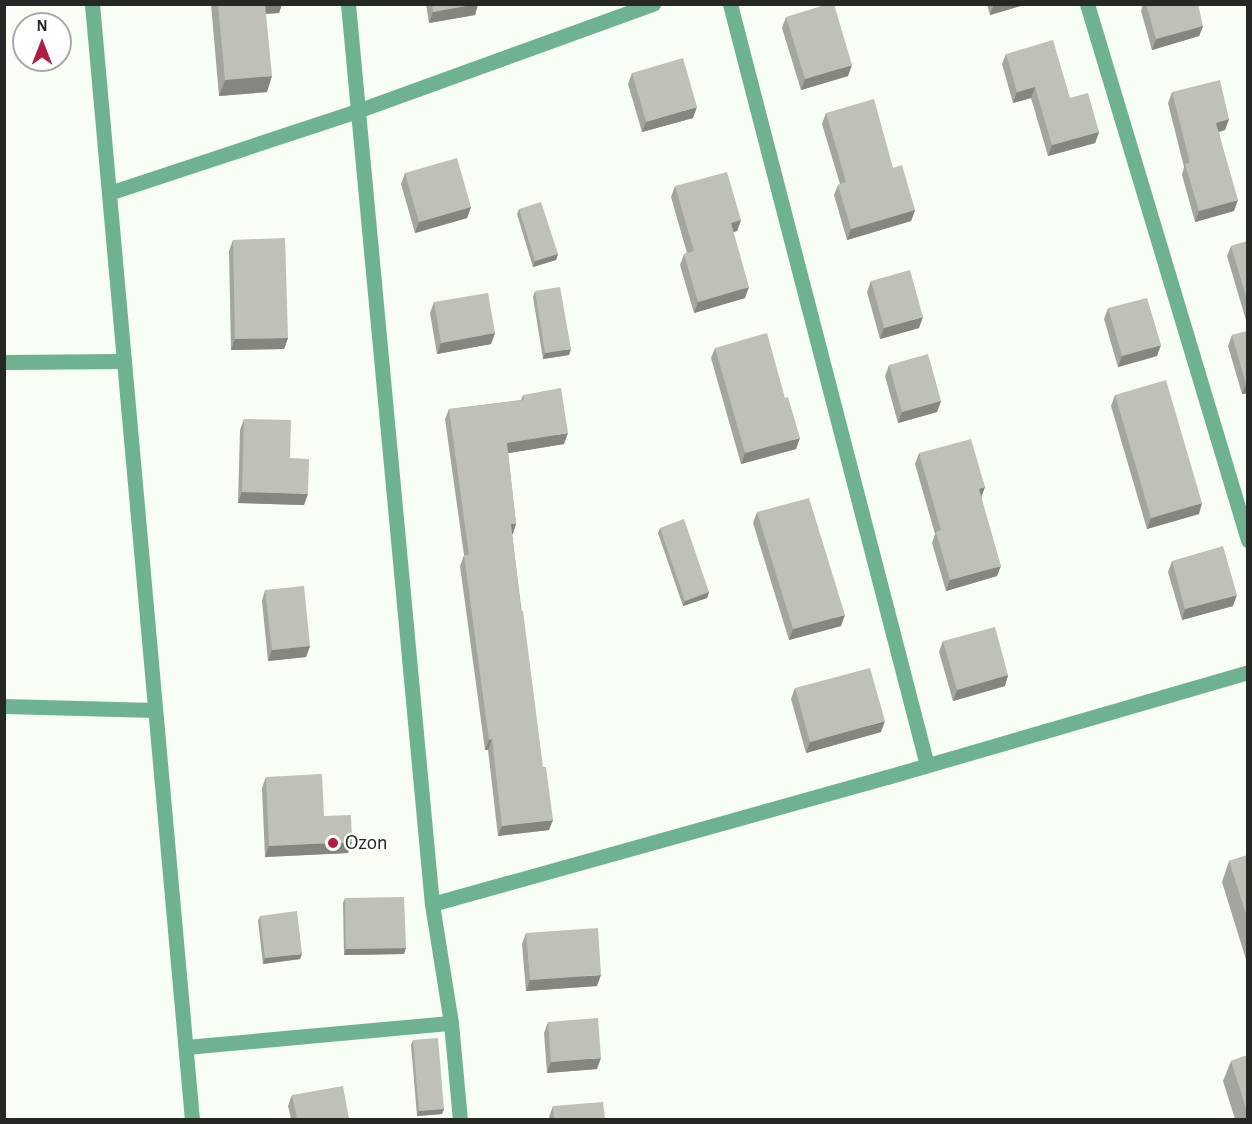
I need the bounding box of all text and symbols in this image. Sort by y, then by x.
north arrow [12,12,72,72]
text: N [36,18,48,34]
place label: Ozon [345,830,388,856]
marker: Ozon [326,836,340,850]

